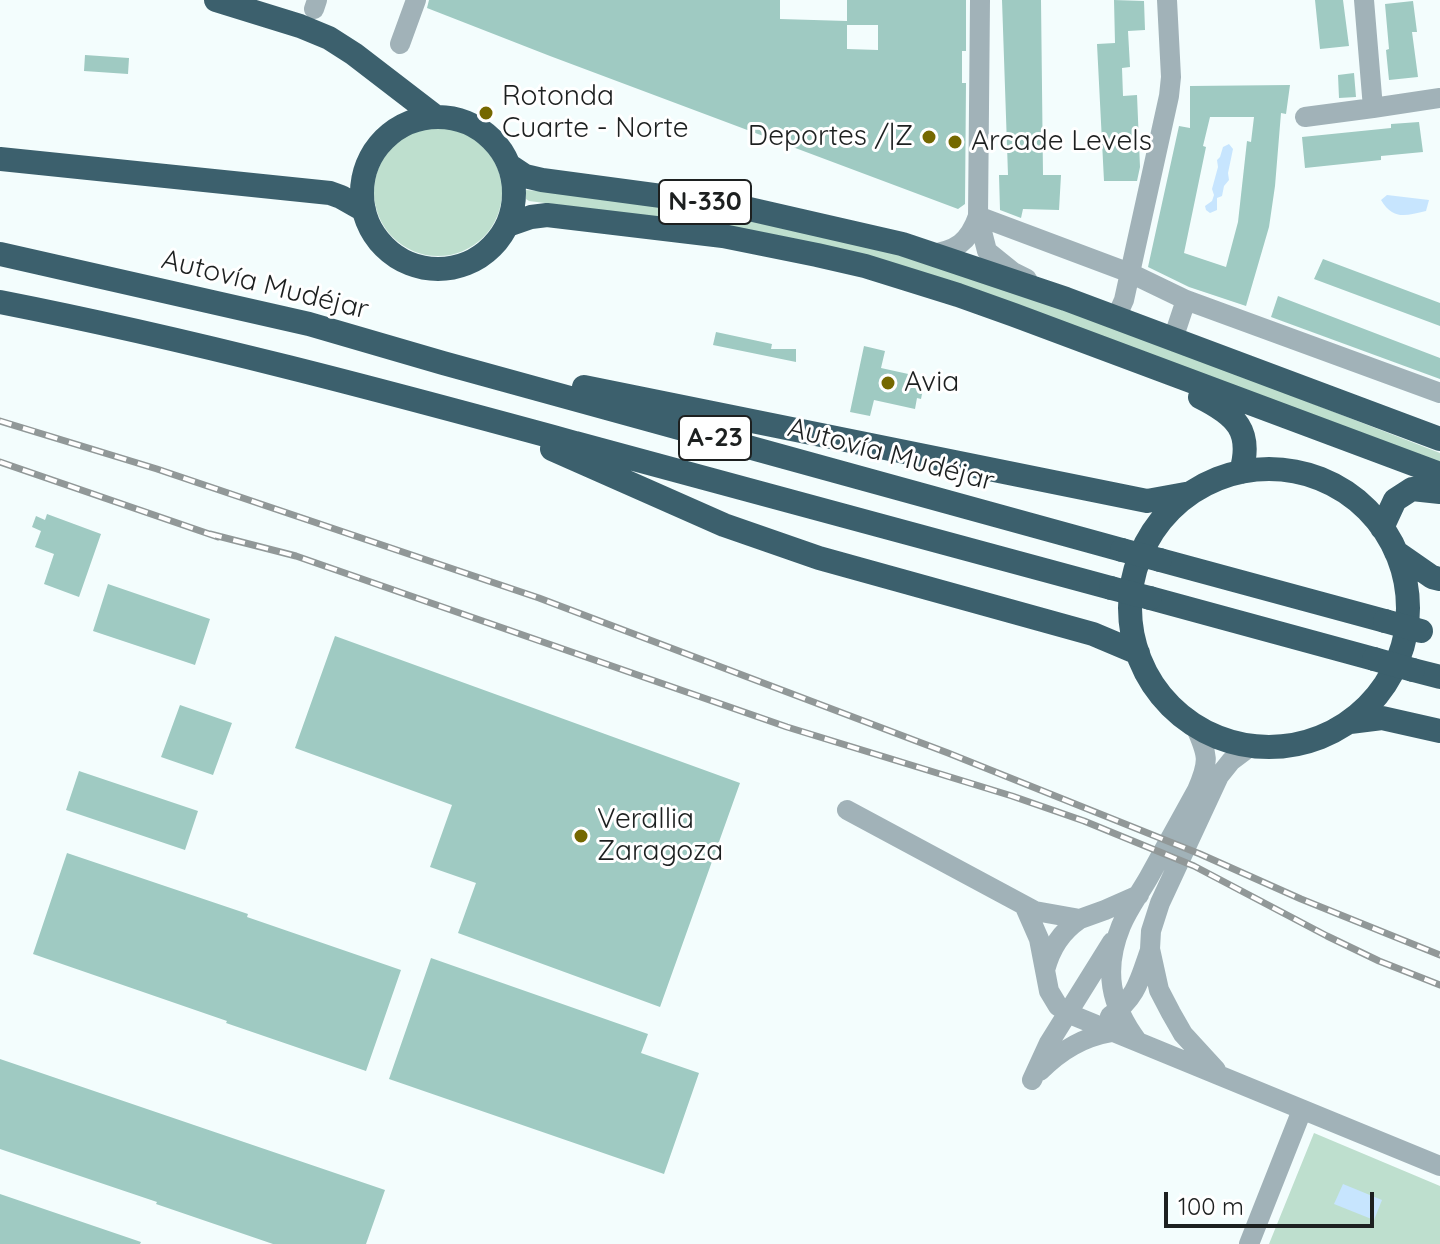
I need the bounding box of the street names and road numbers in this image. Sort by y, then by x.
road number: N-330 [659,180,751,224]
street label: Autovía Mudéjar [158,243,372,327]
street label: Autovía Mudéjar [784,411,998,499]
road number: A-23 [679,416,751,460]

